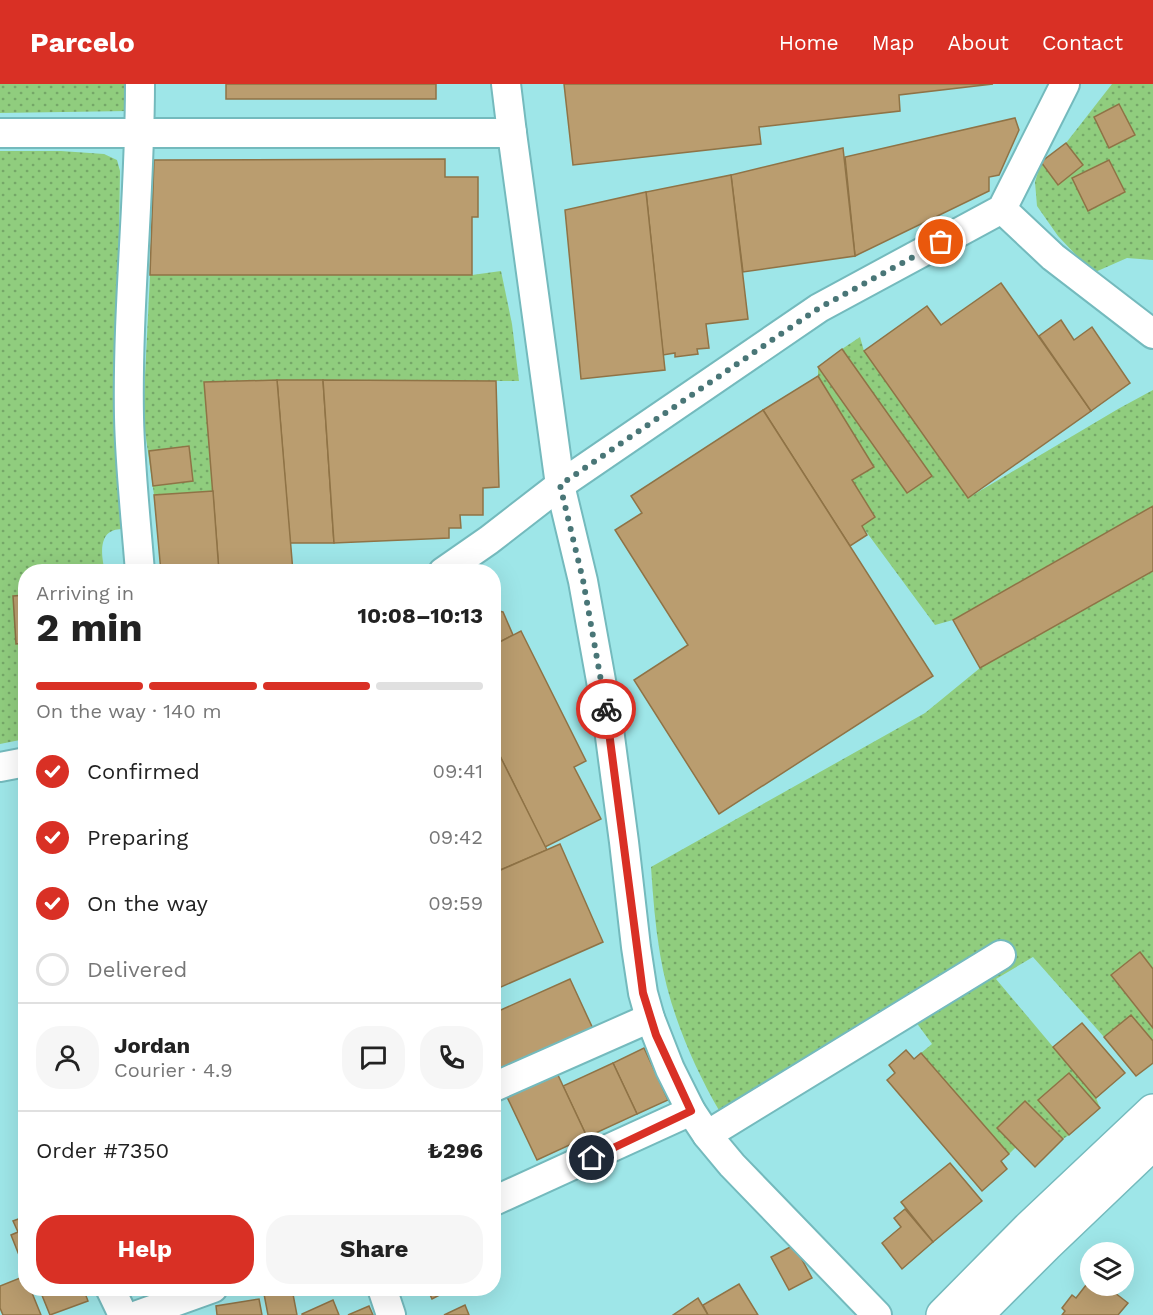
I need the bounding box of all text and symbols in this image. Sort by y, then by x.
text: Parcelo [30,26,135,59]
text: Home [779,30,839,55]
text: Map [872,30,915,55]
text: About [948,30,1009,55]
text: Contact [1042,30,1123,55]
pin [915,216,966,267]
icon: bag [924,225,957,258]
text: Arriving in [36,581,134,605]
text: 10:08–10:13 [358,603,483,628]
text: 2 min [36,605,143,650]
courier [576,679,636,739]
icon: bike [590,693,623,726]
text: On the way · 140 m [36,699,222,723]
icon: check [36,755,69,788]
text: Confirmed [87,759,200,784]
text: 09:41 [433,759,483,783]
icon: check [36,821,69,854]
text: Preparing [87,825,188,850]
text: 09:42 [428,825,483,849]
icon: check [36,887,69,920]
text: On the way [87,891,208,916]
text: 09:59 [428,891,483,915]
text: Delivered [87,957,187,982]
button: person [36,1026,99,1089]
button: chat [342,1026,405,1089]
button: phone [420,1026,483,1089]
text: Jordan [114,1033,190,1058]
text: Courier · 4.9 [114,1058,233,1082]
pin [566,1132,617,1183]
text: Order #7350 [36,1138,169,1163]
text: ₺296 [427,1138,483,1163]
icon: home [575,1141,608,1174]
button: Help [36,1215,254,1284]
button: Share [266,1215,483,1284]
map controls [1080,1242,1134,1296]
button: layers [1080,1242,1134,1296]

